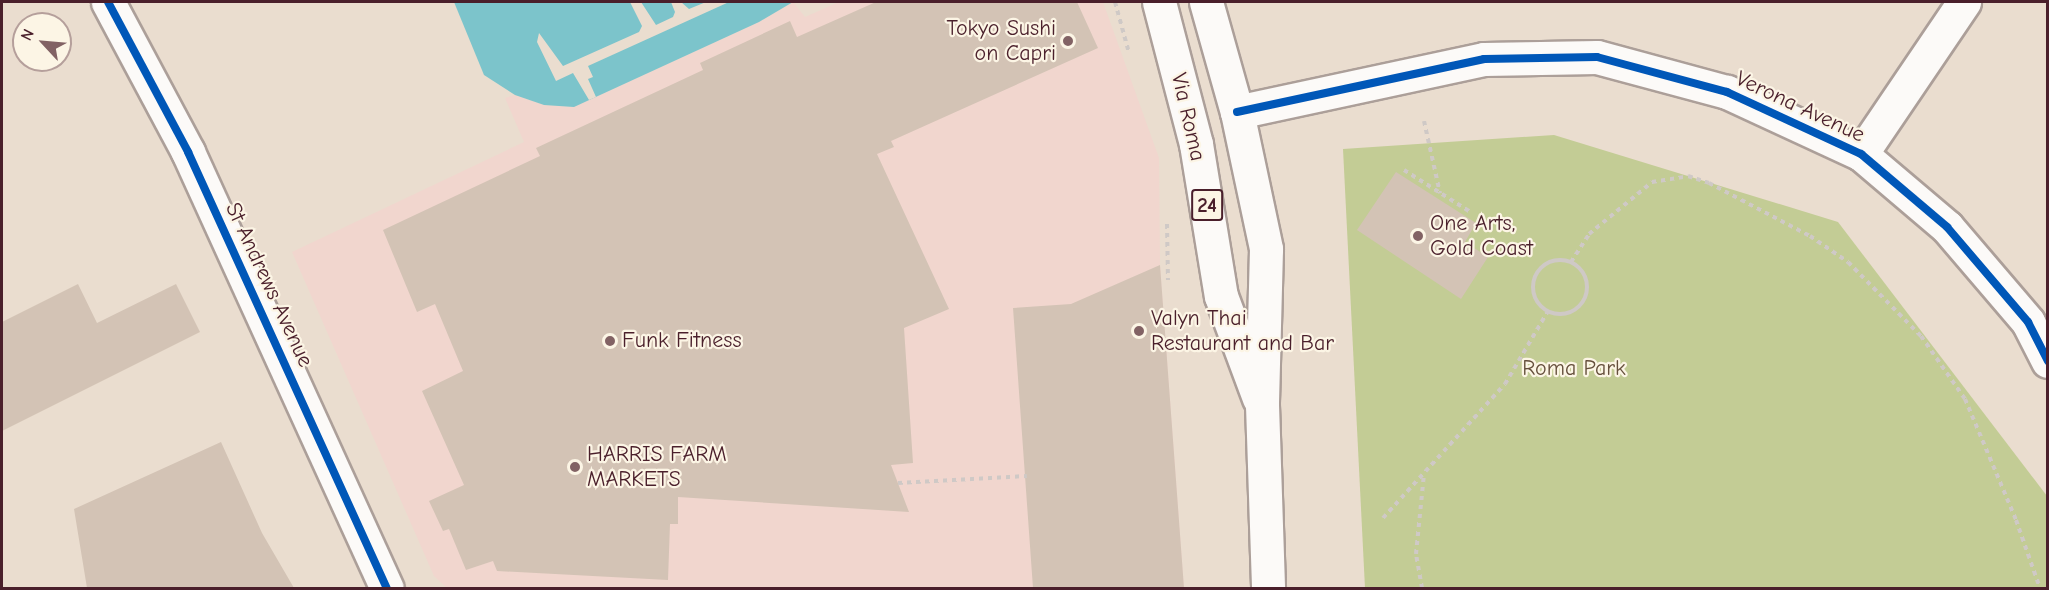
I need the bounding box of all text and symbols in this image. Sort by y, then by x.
north arrow [12,12,72,72]
place label: Tokyo Sushi on Capri [946,15,1056,66]
text: N [17,26,38,44]
marker: Tokyo Sushi on Capri [1061,34,1075,48]
street label: Verona Avenue [1731,66,1869,148]
street label: Via Roma [1165,70,1211,164]
road number: 24 [1190,187,1224,223]
street label: St Andrews Avenue [219,199,319,371]
place label: One Arts, Gold Coast [1430,210,1533,262]
marker: One Arts, Gold Coast [1411,229,1425,243]
place label: Valyn Thai Restaurant and Bar [1151,305,1334,356]
marker: Valyn Thai Restaurant and Bar [1132,324,1146,338]
place label: Funk Fitness [622,328,742,354]
marker: Funk Fitness [603,334,617,348]
park label: Roma Park [1522,356,1626,382]
place label: HARRIS FARM MARKETS [587,441,727,493]
marker: HARRIS FARM MARKETS [568,460,582,474]

